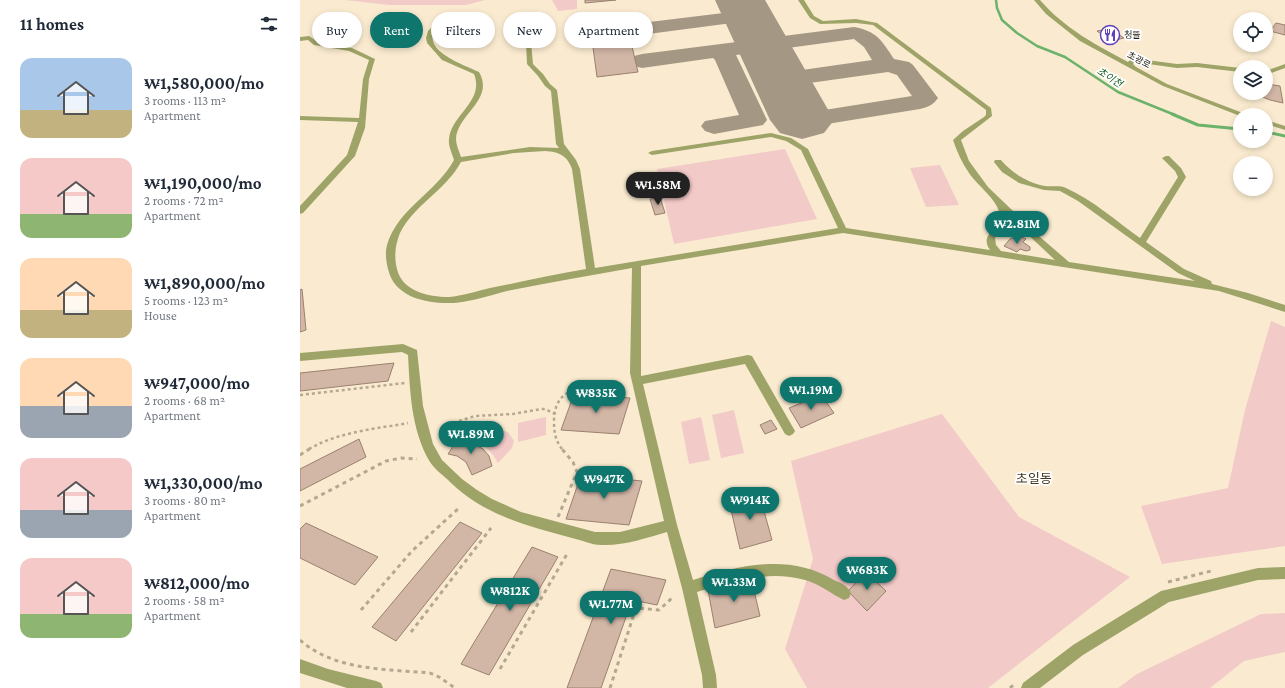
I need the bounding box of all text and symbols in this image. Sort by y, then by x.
chip: Buy [312,12,362,48]
chip: Rent [370,12,423,48]
chip: Filters [431,12,495,48]
chip: New [503,12,556,48]
chip: Apartment [564,12,653,48]
map controls [1233,12,1273,196]
button: locate [1233,12,1273,52]
icon: filters [258,13,280,35]
text: 11 homes [20,15,84,34]
restaurant icon: 청뜰 [1099,24,1121,46]
place label: 청뜰 [1124,30,1141,40]
street label: 초광로 [1126,50,1152,70]
button: layers [1233,60,1273,100]
water label: 초이천 [1095,65,1126,91]
icon: home [52,74,100,122]
text: ₩1,580,000/mo [144,74,264,93]
text: 3 rooms · 113 m² [144,93,226,108]
text: Apartment [144,108,201,123]
button: + [1233,108,1273,148]
button: − [1233,156,1273,196]
pin: ₩1.58M [625,172,691,206]
icon: home [52,174,100,222]
text: ₩1,190,000/mo [144,174,262,193]
text: ₩1.58M [635,177,681,192]
text: 2 rooms · 72 m² [144,193,224,208]
text: Apartment [144,208,201,223]
pin: ₩2.81M [984,211,1050,245]
text: ₩2.81M [994,216,1040,231]
icon: home [52,274,100,322]
text: ₩1,890,000/mo [144,274,265,293]
text: 5 rooms · 123 m² [144,293,228,308]
text: House [144,308,177,323]
icon: home [52,374,100,422]
text: ₩947,000/mo [144,374,250,393]
pin: ₩1.19M [778,377,844,411]
pin: ₩835K [568,380,624,414]
text: ₩1.19M [789,382,833,397]
text: ₩835K [576,385,616,400]
text: 2 rooms · 68 m² [144,393,225,408]
text: Apartment [144,408,201,423]
pin: ₩1.89M [438,421,504,455]
text: ₩1.89M [448,426,494,441]
pin: ₩947K [576,466,632,500]
text: ₩947K [584,471,624,486]
district label: 초일동 [1016,471,1052,486]
icon: home [52,474,100,522]
text: ₩1,330,000/mo [144,474,263,493]
pin: ₩914K [722,487,778,521]
text: ₩914K [730,492,770,507]
text: 3 rooms · 80 m² [144,493,226,508]
text: Apartment [144,508,201,523]
pin: ₩683K [839,557,895,591]
text: ₩683K [846,562,888,577]
pin: ₩1.33M [701,569,767,603]
icon: home [52,574,100,622]
text: ₩812,000/mo [144,574,250,593]
text: ₩1.33M [712,574,756,589]
pin: ₩812K [482,578,538,612]
text: ₩812K [490,583,530,598]
pin: ₩1.77M [578,591,644,625]
text: 2 rooms · 58 m² [144,593,225,608]
text: ₩1.77M [589,596,633,611]
text: Apartment [144,608,201,623]

